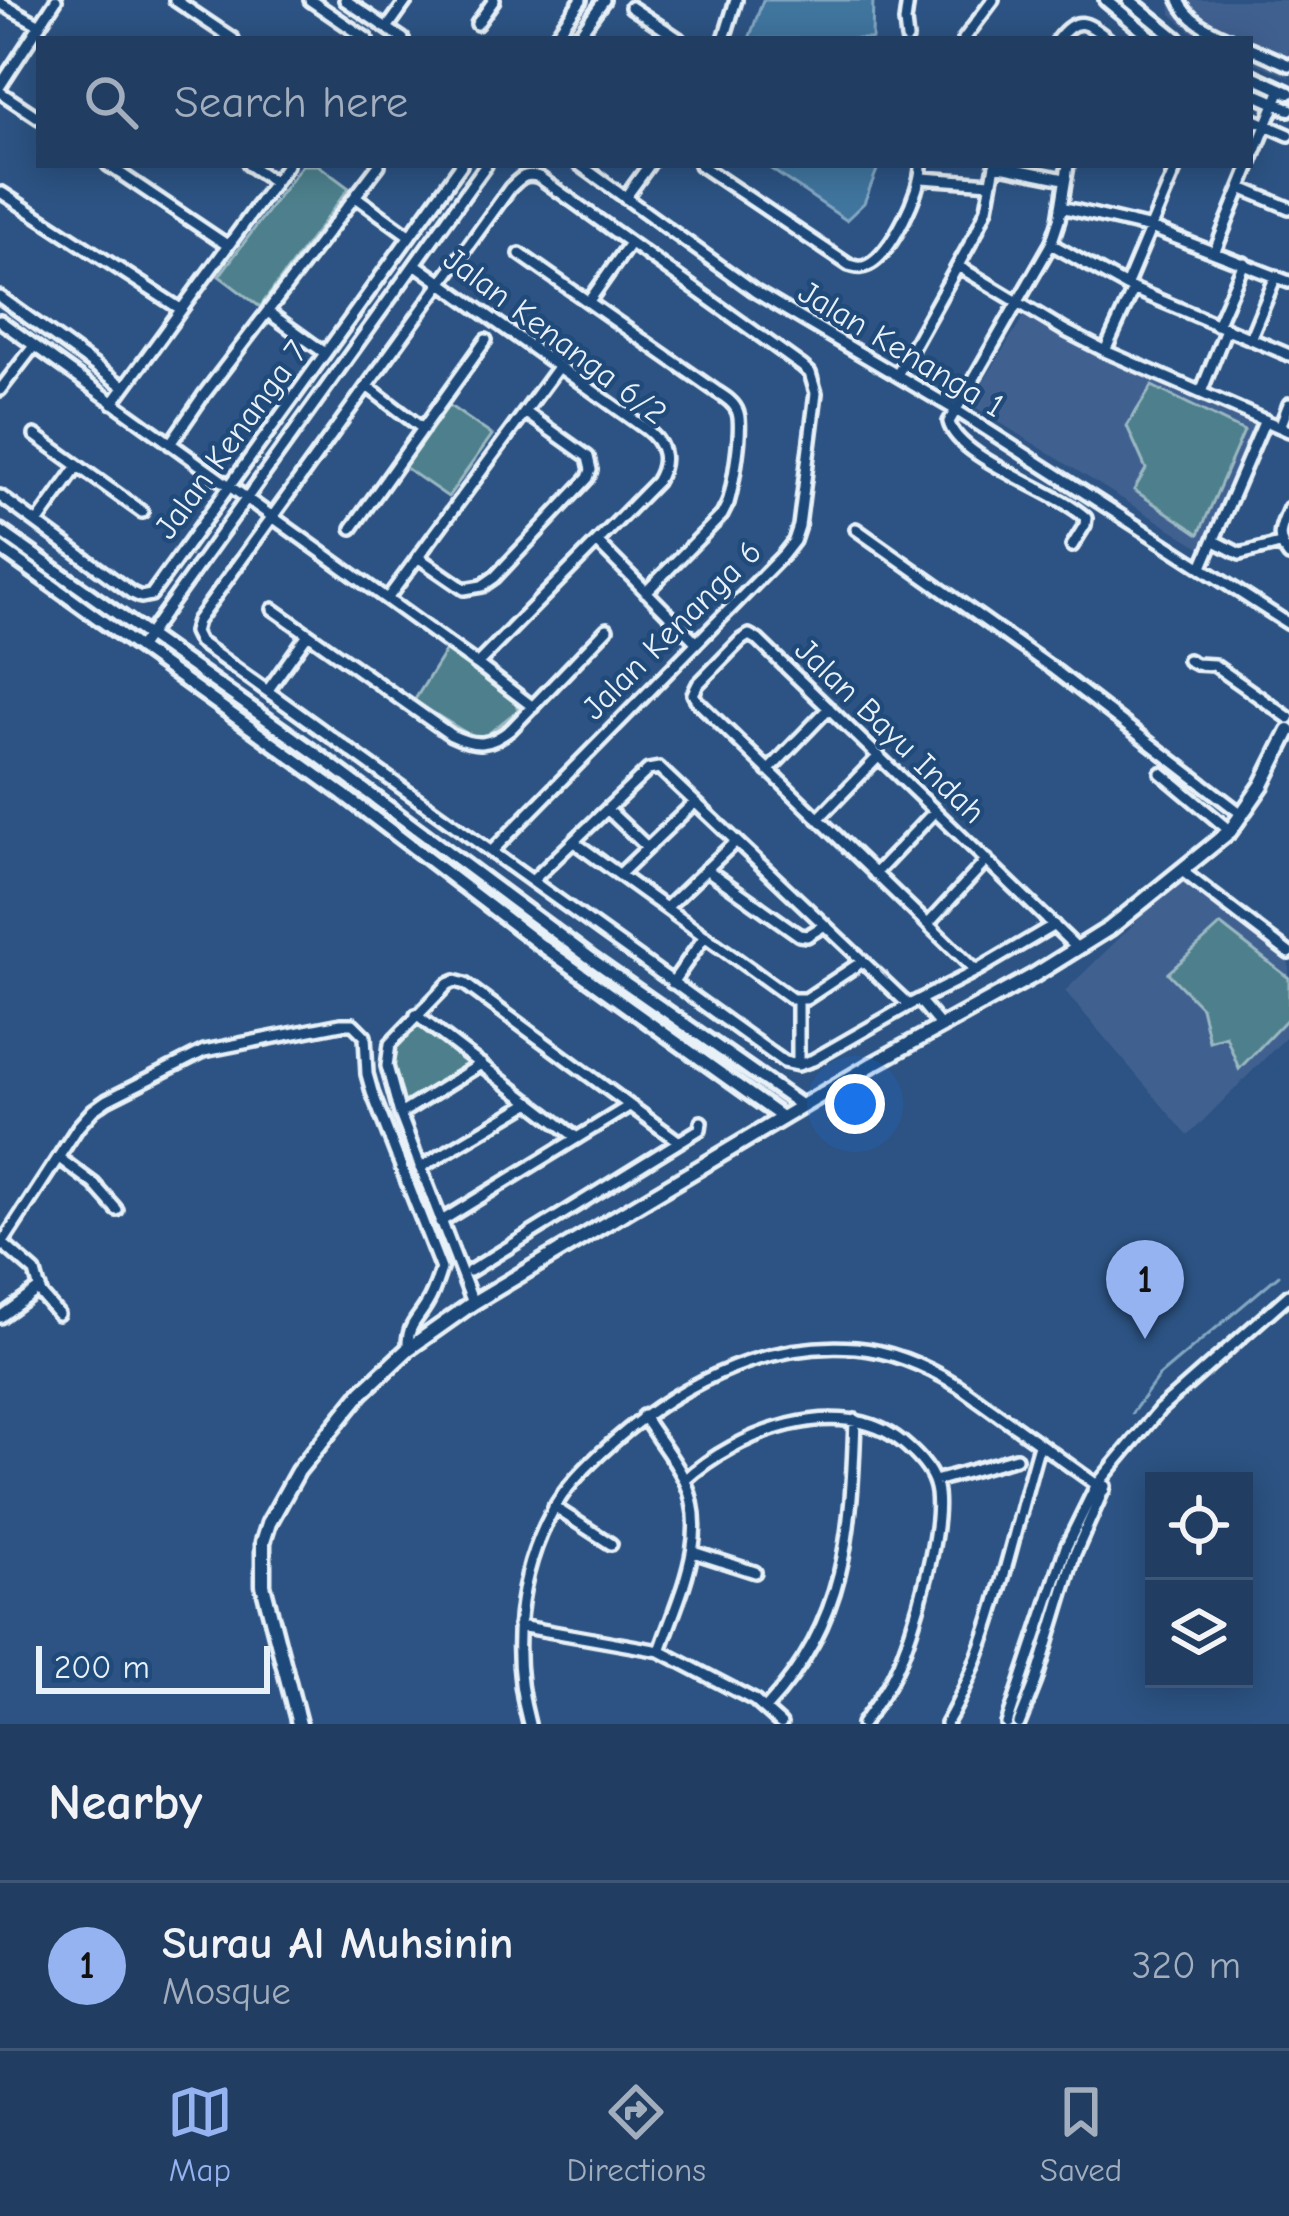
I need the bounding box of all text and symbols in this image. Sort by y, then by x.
search box [36,36,1253,168]
icon: search [78,69,144,135]
text: Search here [174,76,408,128]
street label: Jalan Kenanga 6/2 [436,240,674,432]
street label: Jalan Kenanga 1 [792,273,1011,425]
street label: Jalan Kenanga 7 [146,333,316,546]
street label: Jalan Kenanga 6 [574,532,769,727]
street label: Jalan Bayu Indah [787,631,993,831]
your location [825,1074,885,1134]
pin: 1 [1106,1240,1184,1339]
map controls [1145,1472,1253,1688]
button: locate [1145,1472,1253,1580]
button: layers [1145,1580,1253,1688]
scale bar [36,1640,270,1693]
text: 200 m [54,1648,150,1686]
text: Nearby [48,1773,202,1832]
text: Surau Al Muhsinin [162,1917,514,1969]
text: 1 [79,1943,95,1988]
text: 320 m [1132,1943,1241,1988]
text: Mosque [162,1969,291,2014]
tab: Map [167,2079,233,2189]
tab: Directions [567,2079,706,2189]
tab: Saved [1040,2079,1122,2189]

